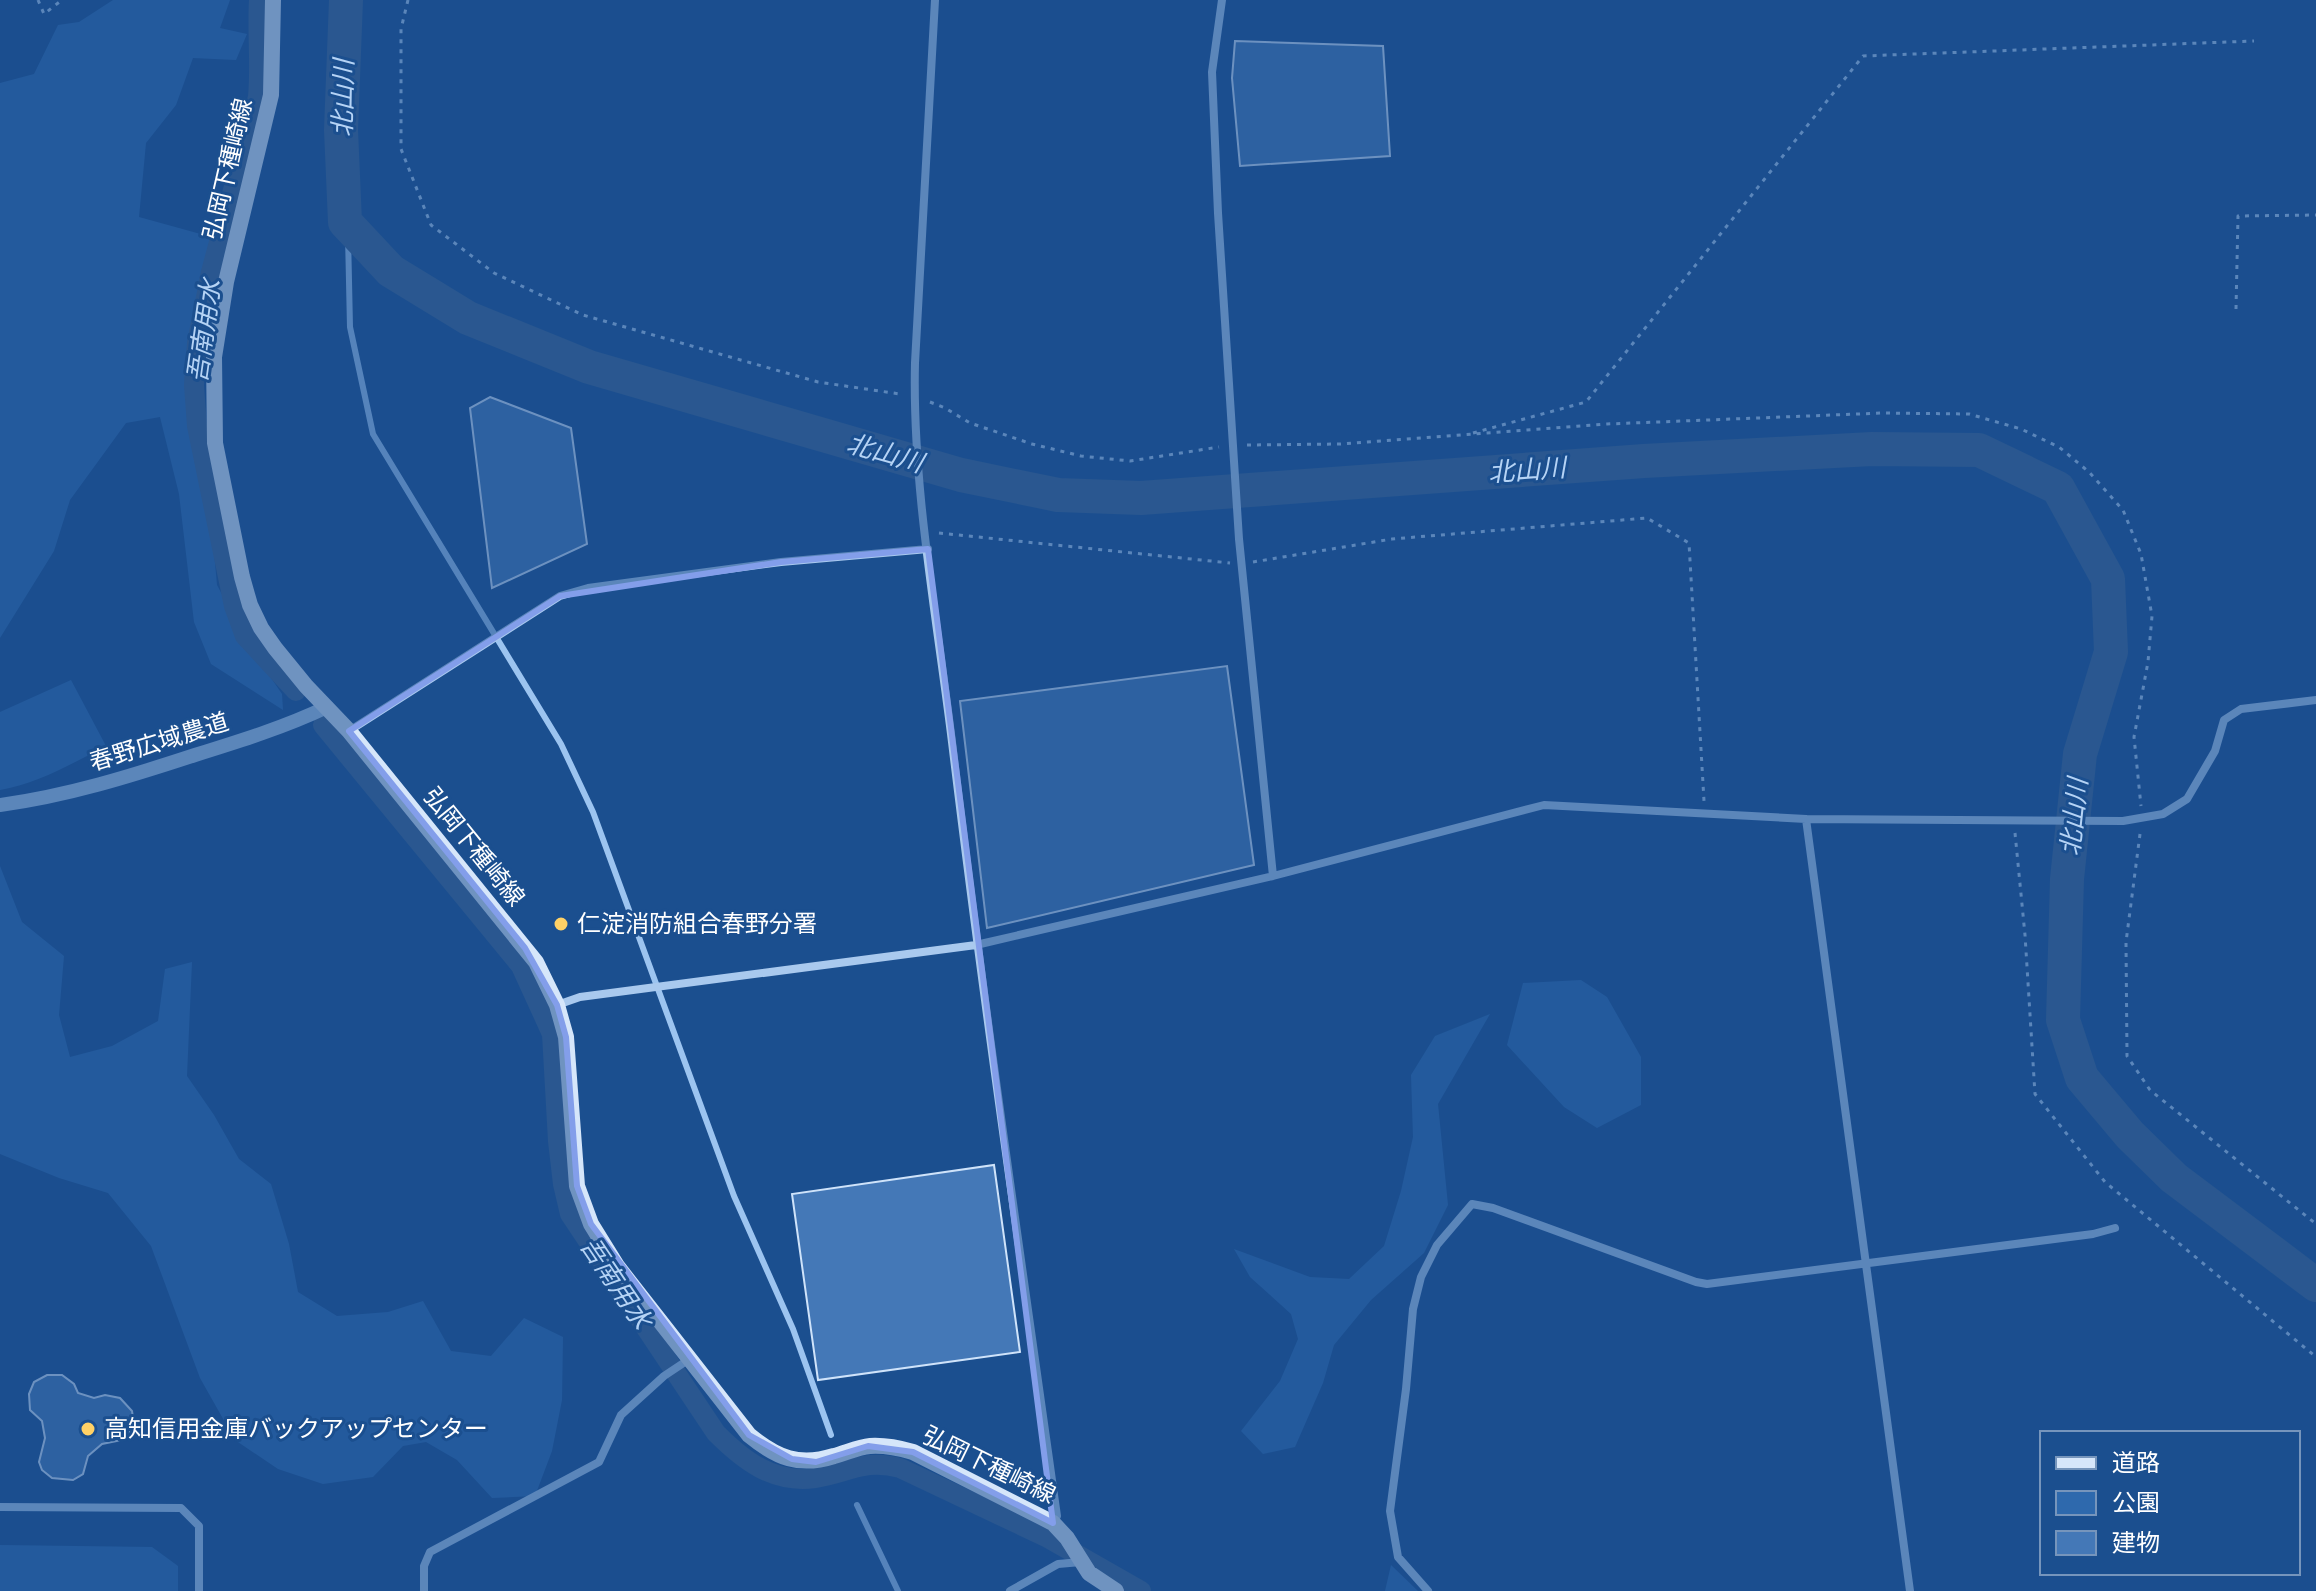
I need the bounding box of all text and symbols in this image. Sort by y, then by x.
water label: 北山川 [328,56,361,137]
street label: 弘岡下種崎線 [198,96,259,243]
water label: 吾南用水 [183,275,228,385]
water label: 北山川 [843,429,929,481]
water label: 北山川 [1487,453,1570,490]
street label: 春野広域農道 [86,708,232,777]
water label: 北山川 [2056,774,2095,858]
street label: 弘岡下種崎線 [417,782,530,912]
place label: 仁淀消防組合春野分署 [577,910,817,939]
marker: 仁淀消防組合春野分署 [552,915,570,933]
water label: 吾南用水 [573,1232,658,1338]
place label: 高知信用金庫バックアップセンター [104,1415,488,1444]
marker: 高知信用金庫バックアップセンター [79,1420,97,1438]
street label: 弘岡下種崎線 [918,1421,1060,1510]
legend [2040,1431,2300,1575]
text: 道路 [2112,1449,2160,1478]
text: 公園 [2112,1489,2160,1518]
text: 建物 [2112,1529,2160,1558]

